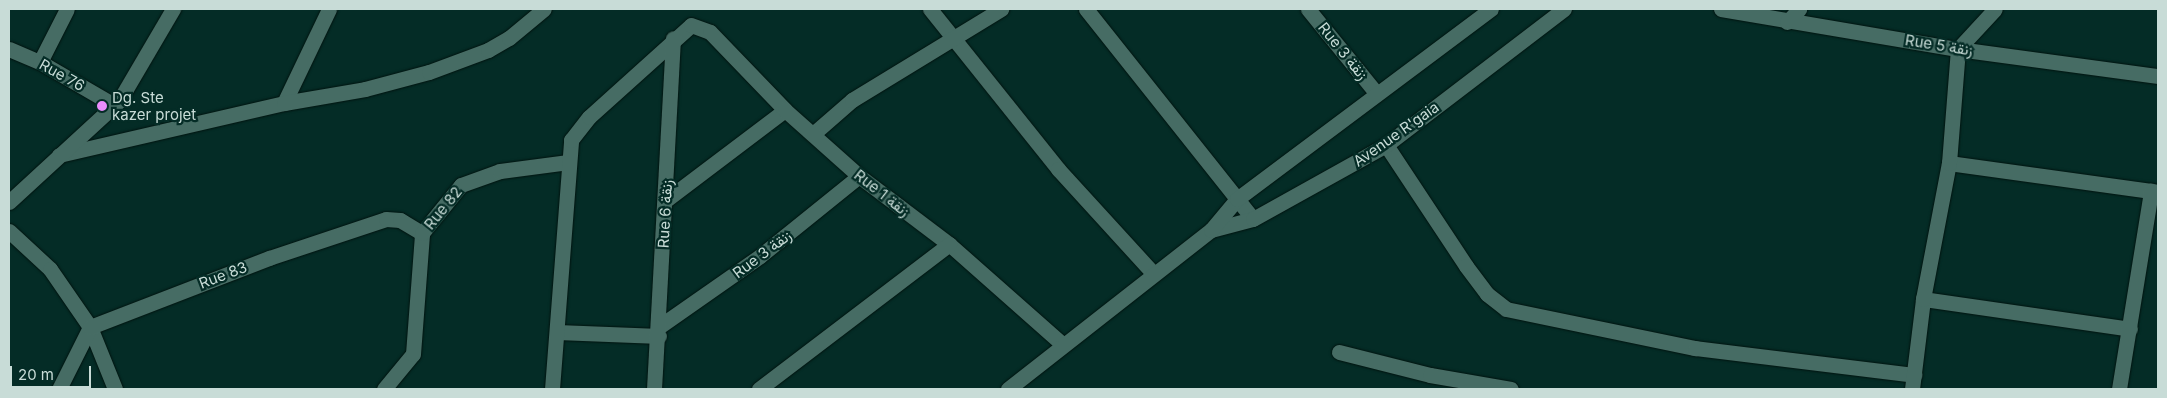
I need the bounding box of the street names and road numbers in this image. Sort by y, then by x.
street label: Rue 3 زنقة [1314,19,1372,83]
street label: Rue 5 زنقة [1904,31,1974,59]
street label: Rue 76 [36,55,88,95]
street label: Avenue R'gaia [1350,98,1442,170]
street label: Rue 1 زنقة [851,166,913,220]
street label: Rue 6 زنقة [654,179,676,249]
street label: Rue 82 [420,183,466,233]
street label: Rue 3 زنقة [729,226,795,282]
street label: Rue 83 [196,258,250,292]

